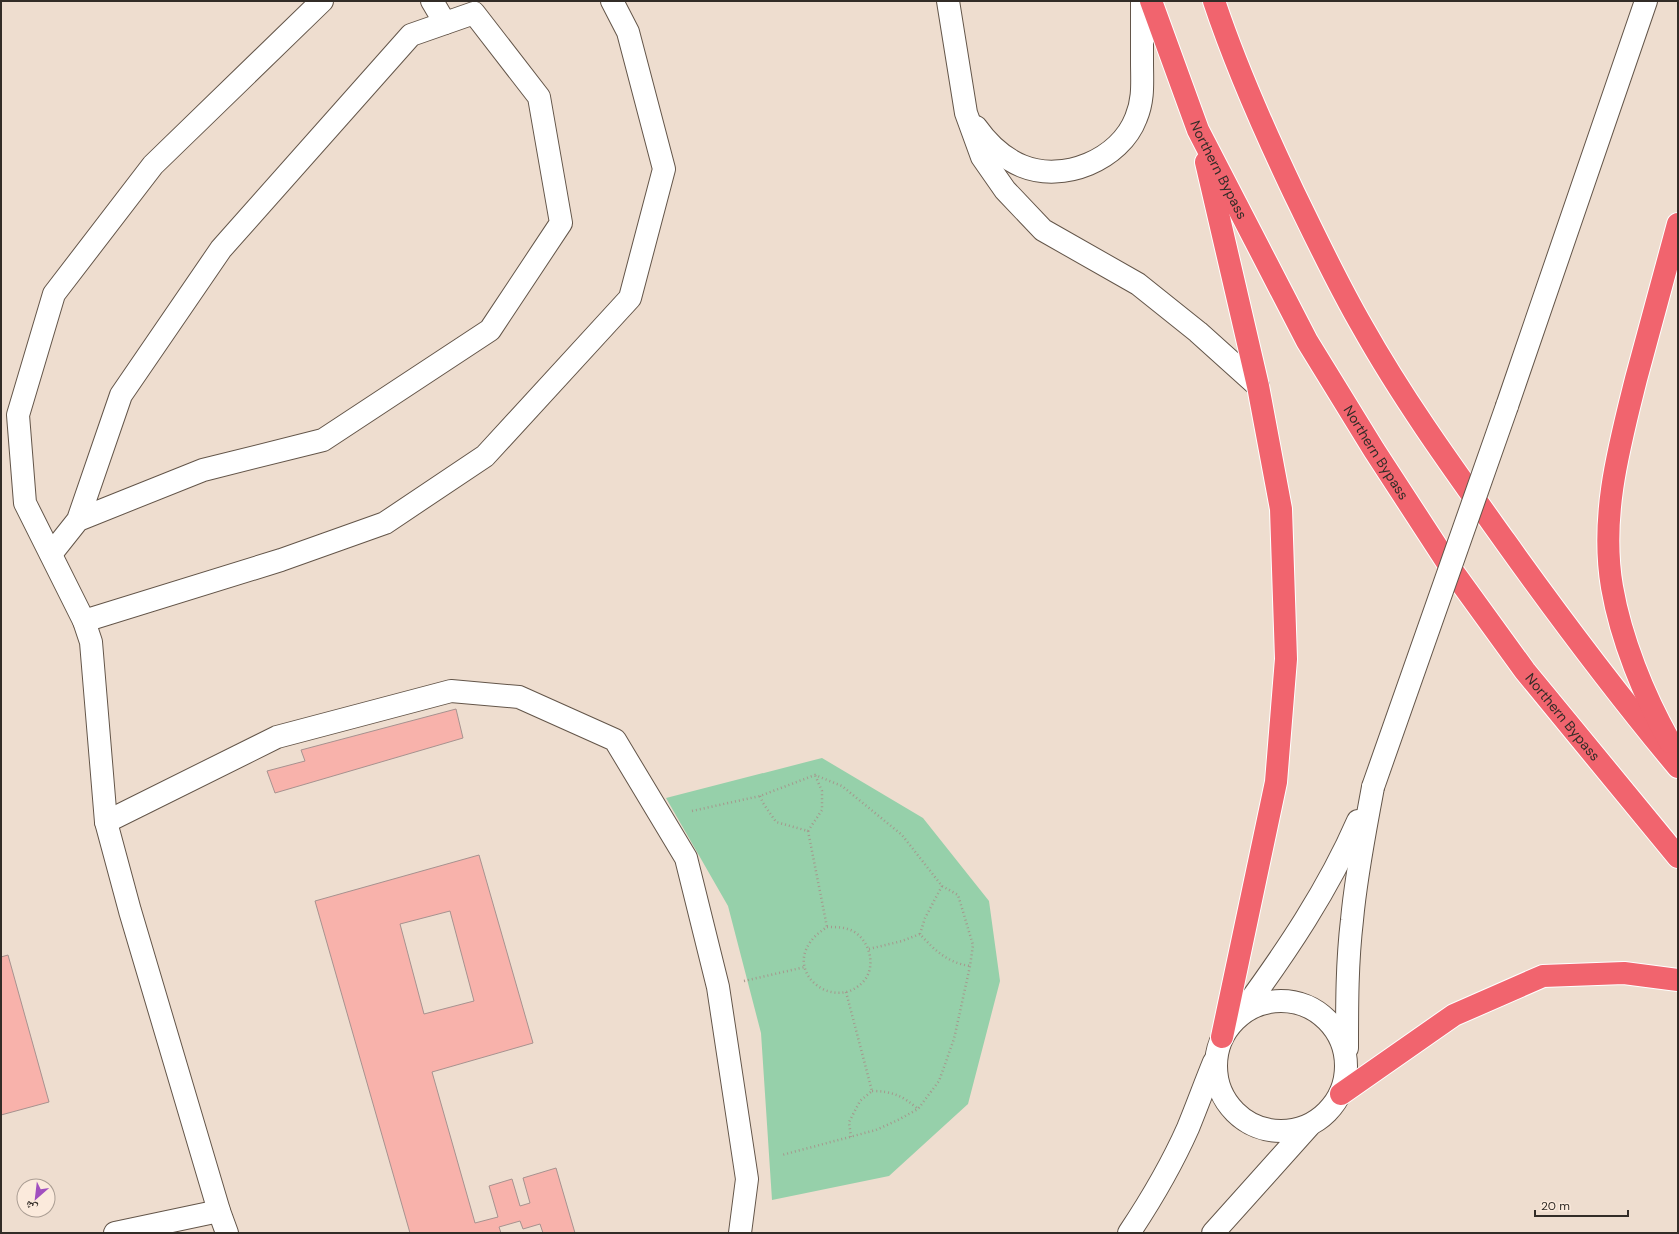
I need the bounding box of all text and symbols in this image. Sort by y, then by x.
street label: Northern Bypass [1186,118,1251,222]
street label: Northern Bypass [1340,402,1413,503]
street label: Northern Bypass [1521,669,1604,765]
north arrow [16,1178,56,1218]
scale bar [1535,1192,1628,1218]
text: ش [23,1197,40,1216]
text: 20 m [1541,1198,1570,1214]

